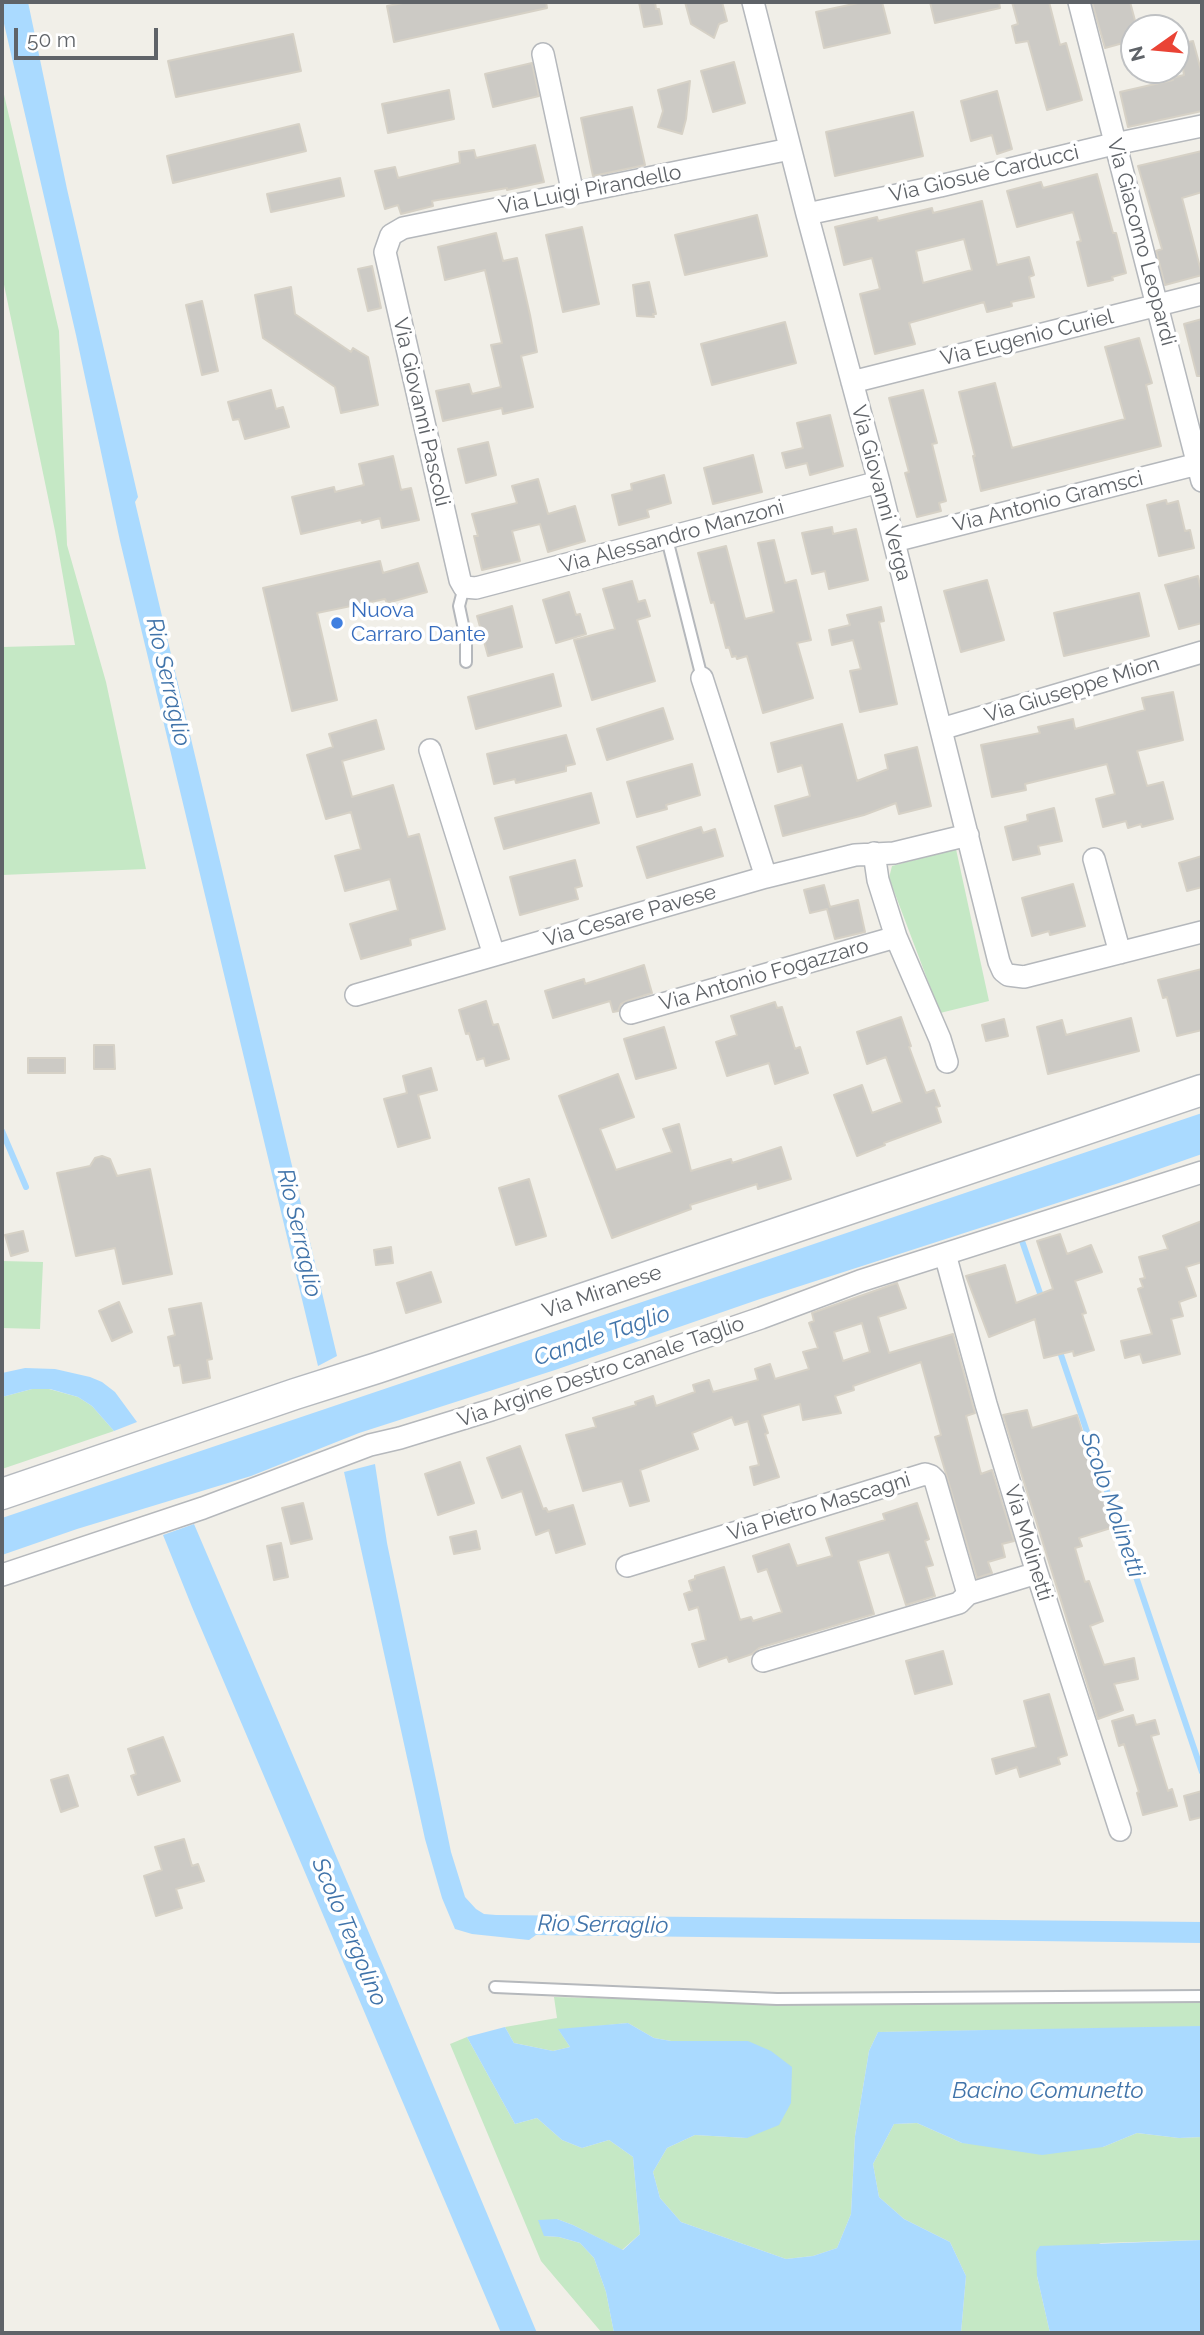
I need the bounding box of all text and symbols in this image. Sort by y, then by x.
scale bar [18,14,161,58]
north arrow [1120,14,1190,84]
text: 50 m [27,27,76,52]
text: N [1124,44,1149,64]
street label: Via Giacomo Leopardi [1101,136,1181,348]
street label: Via Giosuè Carducci [887,140,1081,208]
street label: Via Luigi Pirandello [496,160,684,220]
street label: Via Eugenio Curiel [938,304,1116,372]
street label: Via Giovanni Pascoli [387,315,455,509]
street label: Via Giovanni Verga [845,402,917,584]
street label: Via Antonio Gramsci [950,466,1146,538]
street label: Via Alessandro Manzoni [557,495,787,579]
place label: Nuova Carraro Dante [351,598,486,648]
water label: Rio Serraglio [140,615,196,749]
marker: Nuova Carraro Dante [329,615,345,631]
street label: Via Giuseppe Mion [982,651,1162,729]
street label: Via Cesare Pavese [541,879,719,953]
street label: Via Antonio Fogazzaro [657,933,871,1017]
water label: Rio Serraglio [271,1166,327,1300]
street label: Via Miranese [539,1260,665,1324]
water label: Canale Taglio [530,1300,674,1372]
street label: Via Argine Destro canale Taglio [454,1311,748,1433]
water label: Scolo Molinetti [1074,1429,1150,1581]
street label: Via Pietro Mascagni [724,1467,914,1547]
street label: Via Molinetti [998,1482,1058,1604]
water label: Scolo Tergolino [305,1854,393,2010]
water label: Rio Serraglio [537,1910,669,1940]
water label: Bacino Comunetto [952,2077,1144,2105]

